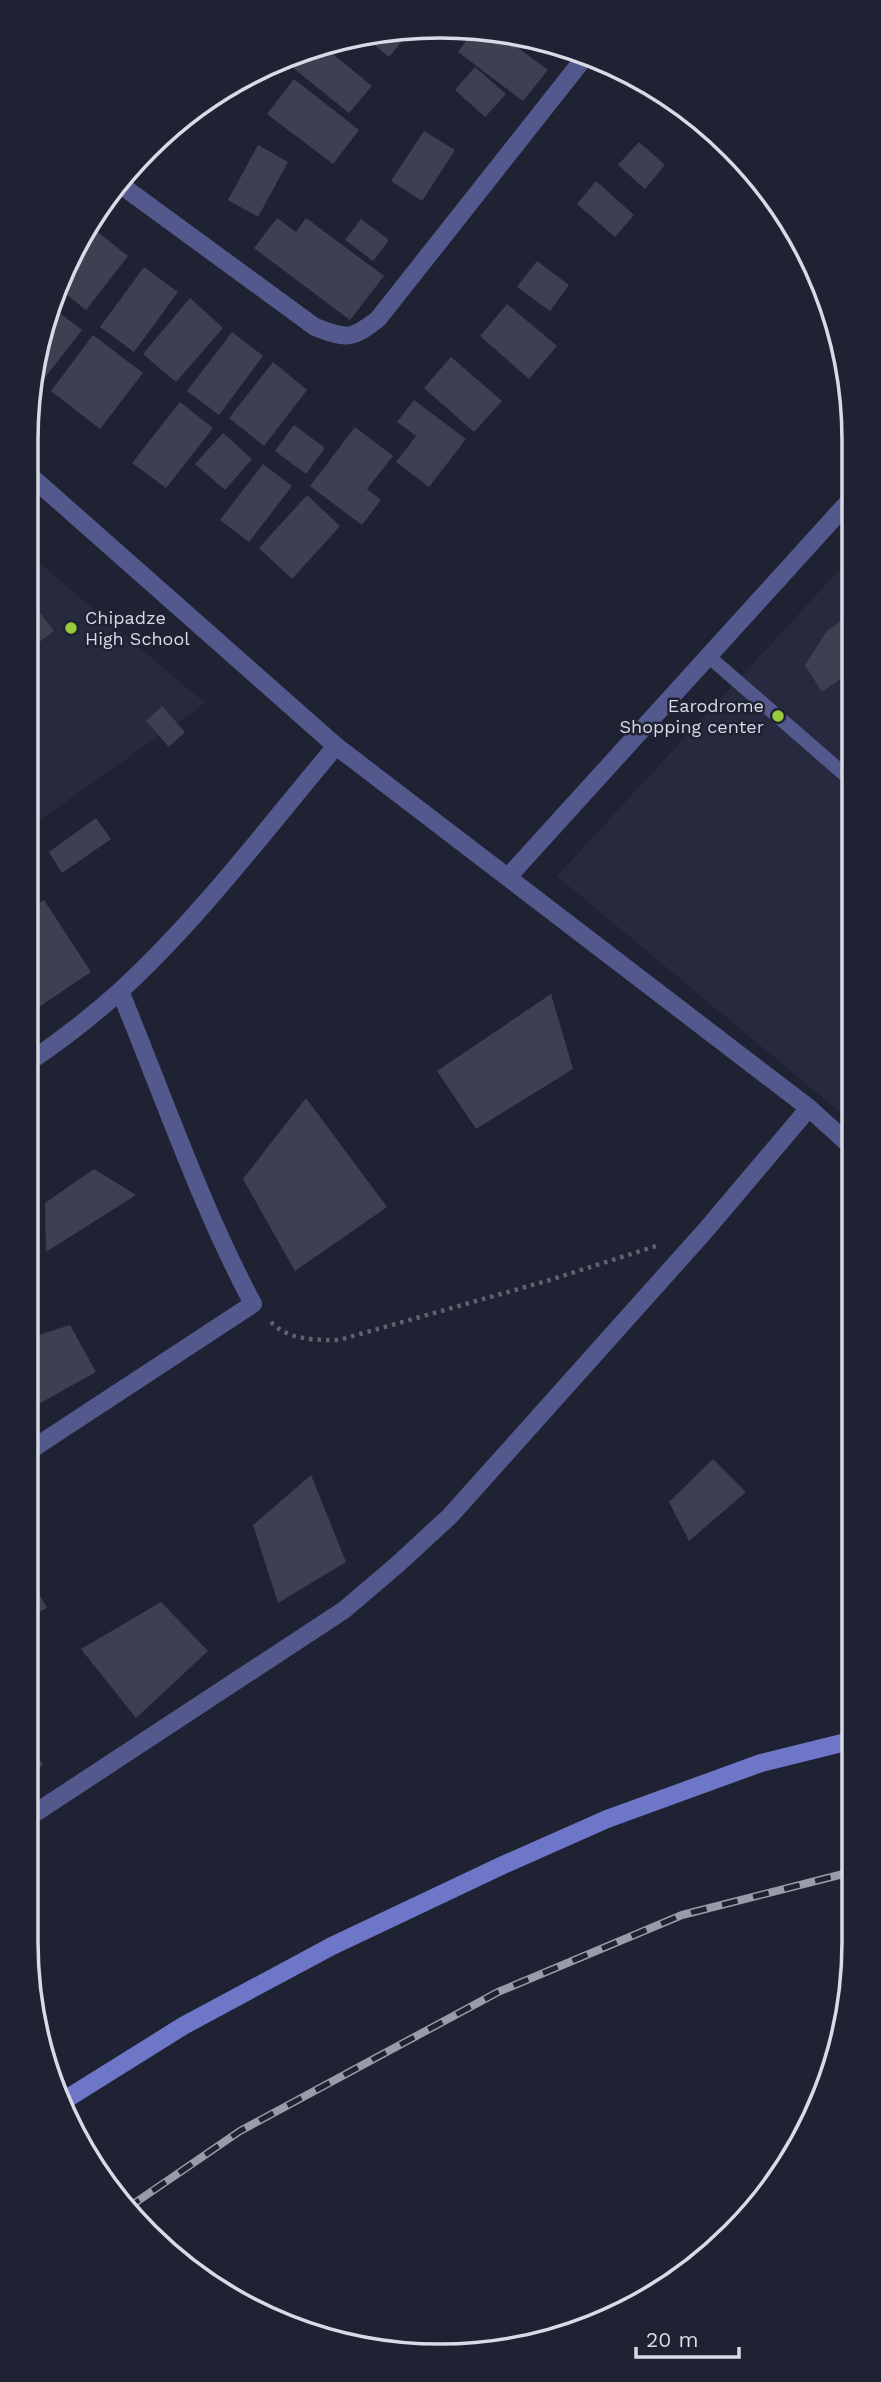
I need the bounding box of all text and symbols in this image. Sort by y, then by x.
place label: Chipadze High School [85,607,190,649]
marker: Chipadze High School [63,620,79,636]
place label: Earodrome Shopping center [620,695,764,737]
marker: Earodrome Shopping center [770,708,786,724]
scale bar [636,2316,739,2360]
text: 20 m [646,2327,698,2352]

